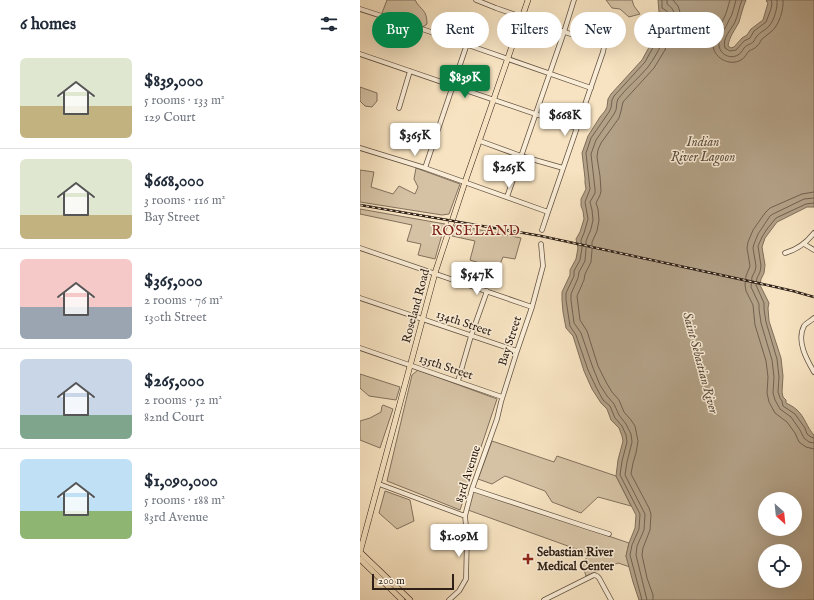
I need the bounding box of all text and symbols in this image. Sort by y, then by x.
chip: Buy [372,12,423,48]
chip: Rent [431,12,489,48]
chip: Filters [497,12,562,48]
chip: New [570,12,626,48]
chip: Apartment [634,12,724,48]
icon: filters [318,13,340,35]
text: 6 homes [20,14,76,35]
pin: $839K [437,65,493,99]
text: $839K [449,69,481,86]
text: $839,000 [144,71,203,92]
icon: home [52,74,100,122]
text: 5 rooms · 133 m² [144,92,225,109]
pin: $668K [537,103,593,137]
text: $668K [549,107,581,124]
text: 129 Court [144,109,196,126]
pin: $365K [387,123,443,157]
text: $365K [399,127,431,144]
water label: Indian River Lagoon [671,134,735,167]
pin: $265K [481,155,537,189]
text: $265K [493,159,525,176]
text: $668,000 [144,171,204,192]
icon: home [52,175,100,223]
text: 3 rooms · 116 m² [144,192,225,209]
text: Bay Street [144,209,200,226]
district label: ROSELAND [431,222,521,240]
pin: $547K [449,262,505,296]
text: $547K [460,266,494,283]
street label: Roseland Road [399,267,433,345]
text: $365,000 [144,271,203,292]
icon: home [52,275,100,323]
text: 2 rooms · 76 m² [144,292,223,309]
street label: 134th Street [434,307,494,339]
text: 130th Street [144,309,207,326]
water label: Saint Sebastian River [678,310,722,416]
street label: Bay Street [495,314,525,368]
street label: 135th Street [417,351,475,383]
text: $265,000 [144,371,204,392]
icon: home [52,375,100,423]
text: 2 rooms · 52 m² [144,392,222,409]
text: 82nd Court [144,409,204,426]
street label: 83rd Avenue [452,443,484,505]
text: $1,090,000 [144,471,218,492]
icon: home [52,475,100,523]
text: 5 rooms · 188 m² [144,492,225,509]
north arrow [758,492,802,536]
map controls [758,492,802,588]
text: 83rd Avenue [144,509,208,526]
pin: $1.09M [426,524,492,558]
text: $1.09M [439,528,479,545]
button: locate [758,544,802,588]
place label: Sebastian River Medical Center [537,545,615,574]
marker: Sebastian River Medical Center [522,553,534,565]
scale bar [372,572,454,591]
text: 200 m [378,574,405,588]

